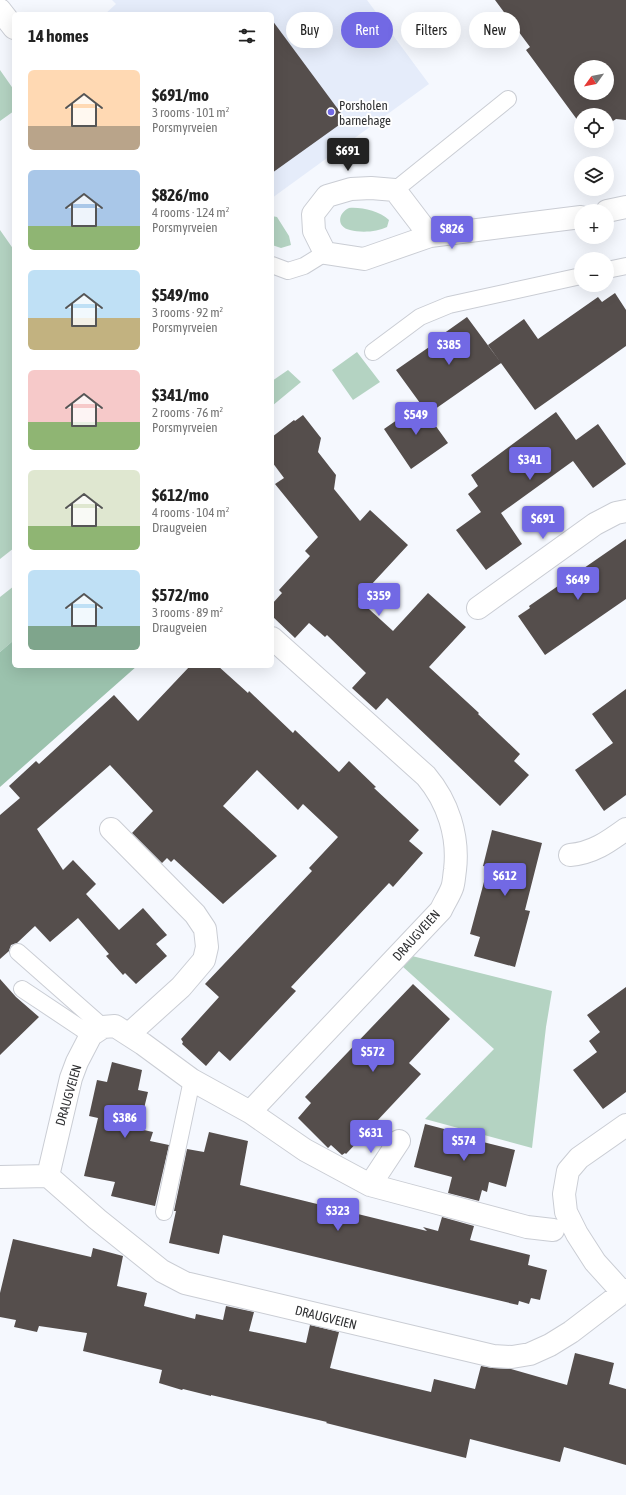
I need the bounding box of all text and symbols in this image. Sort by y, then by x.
chip: Buy [286,12,333,48]
chip: Rent [341,12,393,48]
chip: Filters [401,12,461,48]
chip: New [469,12,520,48]
icon: filters [236,25,258,47]
text: 14 homes [28,26,89,46]
north arrow [574,60,614,100]
map controls [574,60,614,292]
text: $691/mo [152,85,209,105]
icon: home [60,86,108,134]
place label: Porsholen barnehage [339,98,391,128]
text: 3 rooms · 101 m² [152,105,229,120]
marker: Porsholen barnehage [326,107,336,117]
button: locate [574,108,614,148]
text: Porsmyrveien [152,120,218,135]
pin: $691 [324,138,372,172]
text: $691 [336,143,360,158]
button: layers [574,156,614,196]
text: $826/mo [152,185,209,205]
icon: home [60,186,108,234]
button: + [574,204,614,244]
text: 4 rooms · 124 m² [152,205,229,220]
pin: $826 [428,216,476,250]
text: Porsmyrveien [152,220,218,235]
text: $826 [440,221,464,236]
button: − [574,252,614,292]
text: $549/mo [152,285,209,305]
icon: home [60,286,108,334]
text: 3 rooms · 92 m² [152,305,223,320]
text: Porsmyrveien [152,320,218,335]
pin: $385 [425,332,473,366]
text: $385 [437,337,461,352]
text: $341/mo [152,385,209,405]
icon: home [60,386,108,434]
pin: $549 [392,402,440,436]
text: 2 rooms · 76 m² [152,405,223,420]
text: $549 [404,407,428,422]
text: Porsmyrveien [152,420,218,435]
pin: $341 [506,447,554,481]
text: $341 [518,452,542,467]
text: $612/mo [152,485,209,505]
icon: home [60,486,108,534]
text: 4 rooms · 104 m² [152,505,229,520]
pin: $691 [519,506,567,540]
text: $691 [531,511,555,526]
text: Draugveien [152,520,207,535]
pin: $649 [554,567,602,601]
text: $649 [566,572,590,587]
pin: $359 [355,583,403,617]
text: $572/mo [152,585,209,605]
icon: home [60,586,108,634]
text: $359 [367,588,391,603]
text: 3 rooms · 89 m² [152,605,223,620]
text: Draugveien [152,620,207,635]
pin: $612 [481,863,529,897]
text: $612 [493,868,517,883]
street label: DRAUGVEIEN [390,907,443,964]
pin: $572 [349,1039,397,1073]
text: $572 [361,1044,385,1059]
street label: DRAUGVEIEN [53,1063,84,1128]
pin: $386 [101,1105,149,1139]
text: $386 [113,1110,137,1125]
pin: $631 [347,1120,395,1154]
text: $631 [359,1125,383,1140]
pin: $574 [440,1128,488,1162]
text: $574 [452,1133,476,1148]
pin: $323 [314,1198,362,1232]
text: $323 [326,1203,350,1218]
street label: DRAUGVEIEN [293,1303,358,1332]

